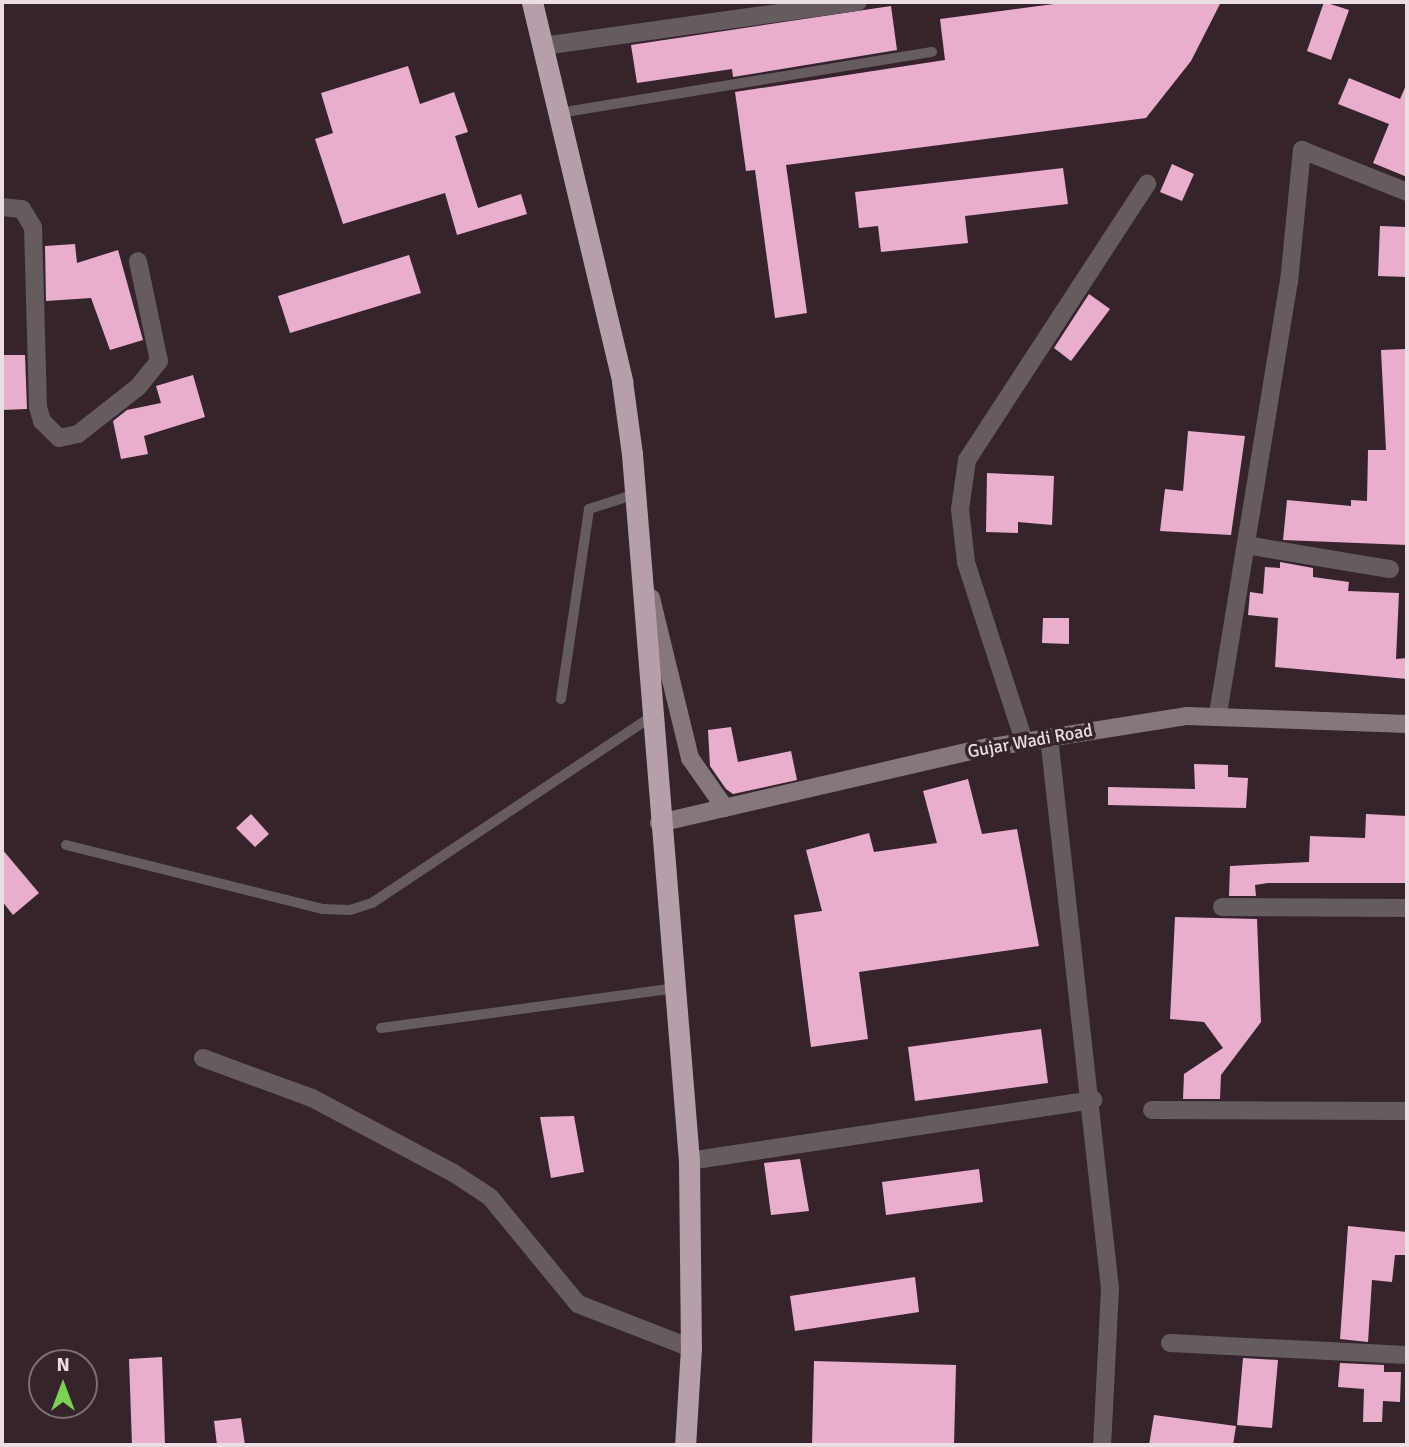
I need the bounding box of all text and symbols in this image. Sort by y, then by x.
street label: Gujar Wadi Road [966,719,1094,763]
north arrow [28,1349,98,1419]
text: N [56,1353,70,1377]

